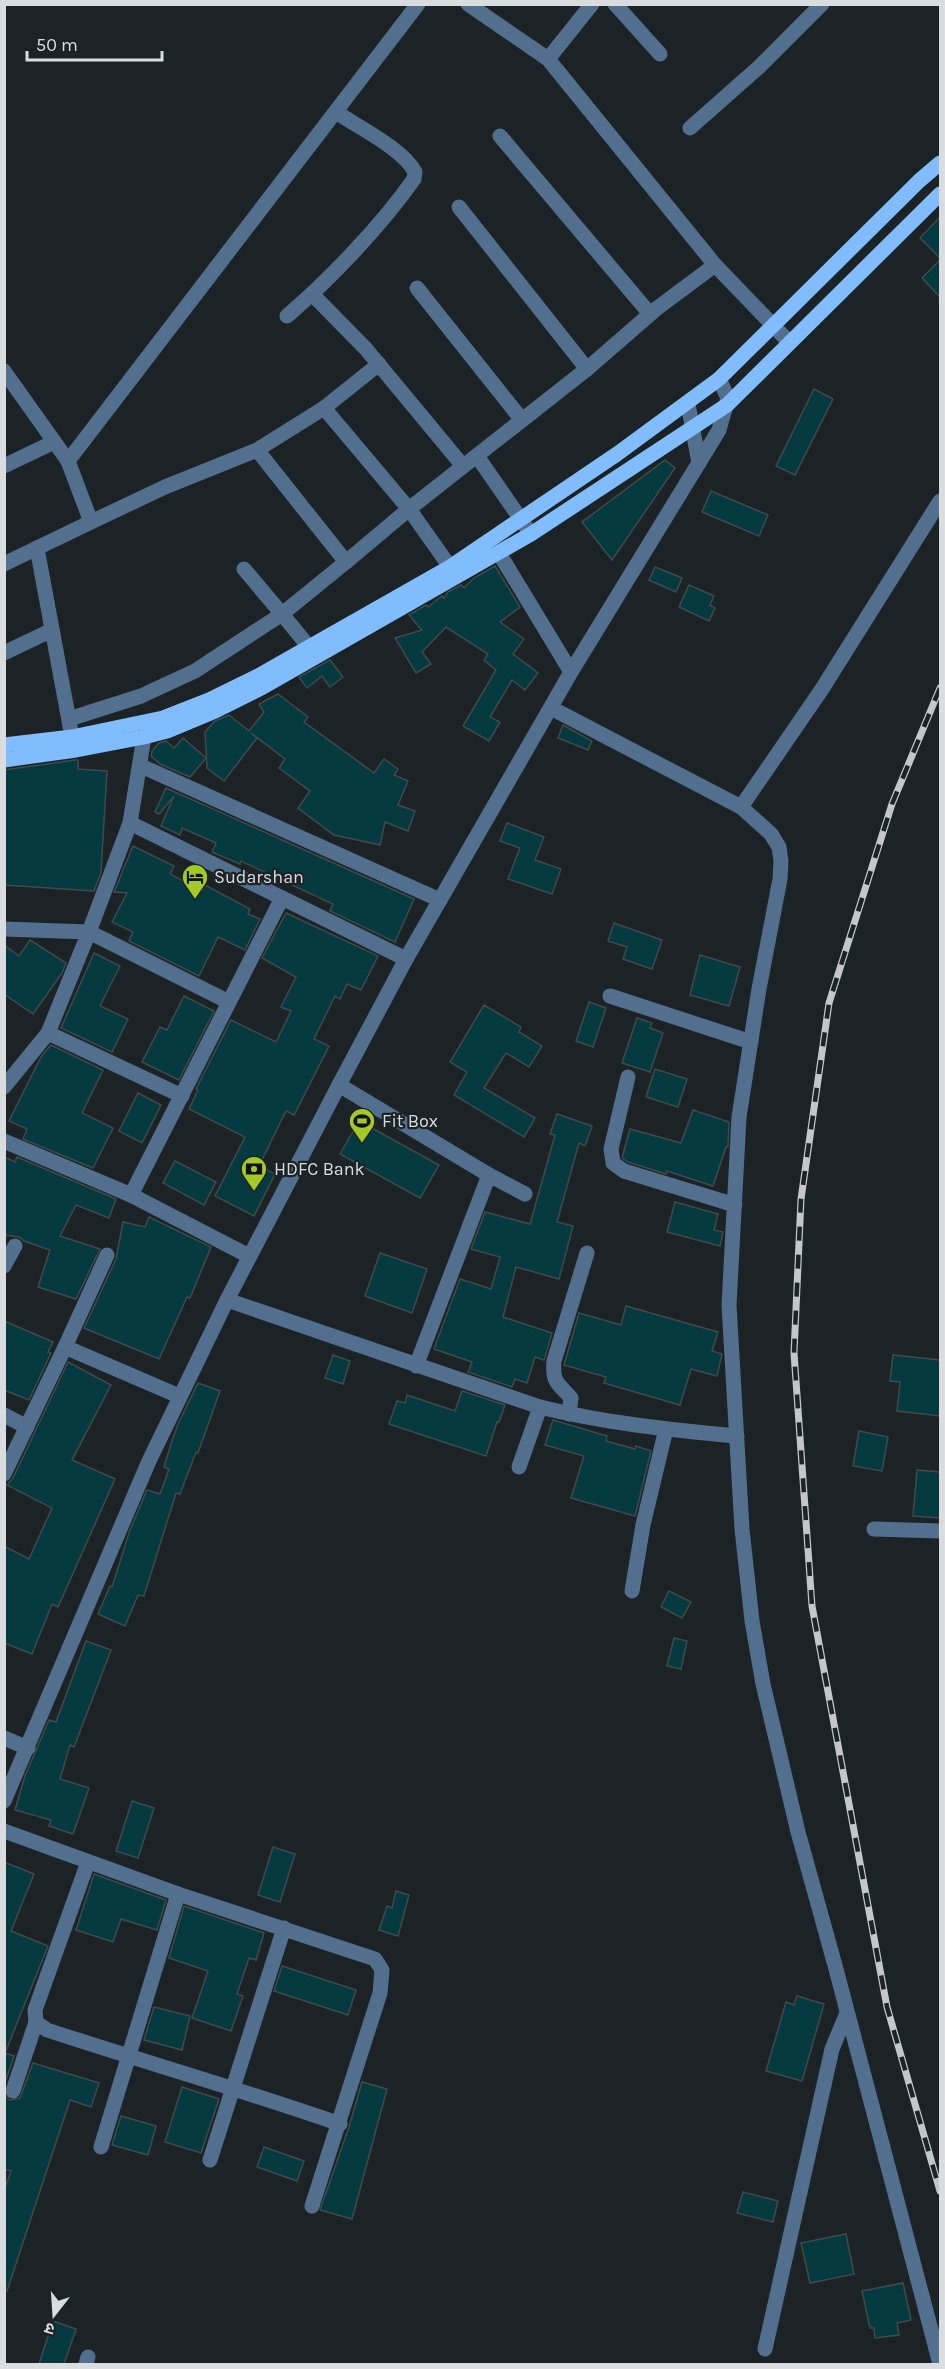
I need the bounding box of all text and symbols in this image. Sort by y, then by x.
scale bar [27,24,162,62]
text: 50 m [36,34,78,56]
hotel icon: Sudarshan [180,862,210,900]
place label: Sudarshan [214,866,304,888]
sports icon: Fit Box [347,1106,377,1144]
place label: Fit Box [382,1110,438,1132]
bank icon: HDFC Bank [239,1154,269,1192]
place label: HDFC Bank [274,1158,365,1180]
north arrow [24,2285,84,2345]
text: उ [42,2318,57,2339]

